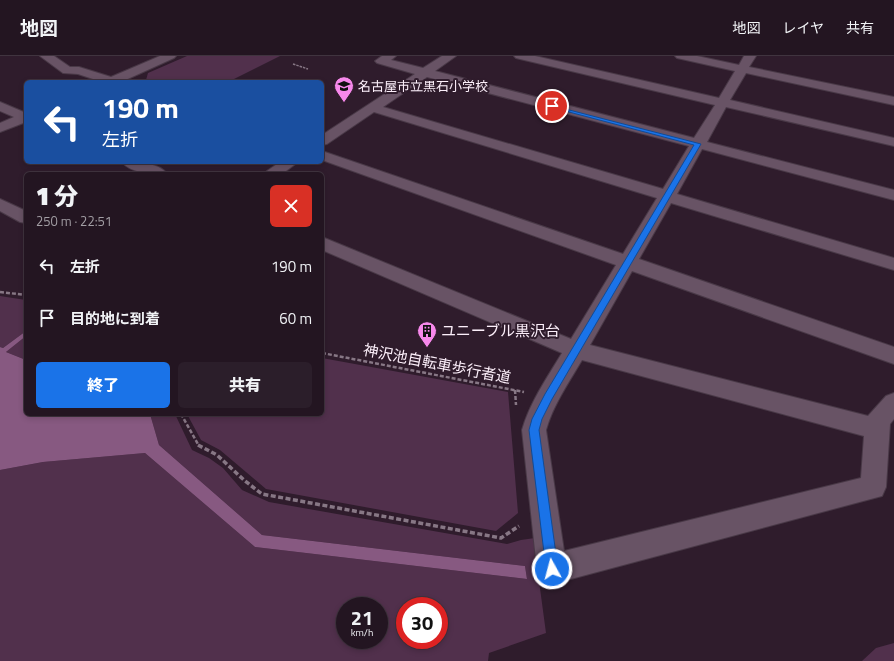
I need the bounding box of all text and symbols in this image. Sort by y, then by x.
text: 地図 [20,13,58,42]
text: 地図 [732,17,760,38]
text: レイヤ [782,17,824,38]
text: 共有 [846,17,874,38]
school or university icon: 名古屋市立黒石小学校 [333,75,355,103]
place label: 名古屋市立黒石小学校 [358,76,488,96]
text: 190 m [102,86,179,129]
pin [535,89,569,123]
icon: arrive [541,95,563,117]
icon: left [36,96,88,148]
text: 左折 [102,126,138,153]
text: 1 分 [36,178,78,214]
button: close [270,185,312,227]
text: 250 m · 22:51 [36,211,112,231]
icon: left [36,255,58,277]
text: 左折 [70,255,100,278]
text: 190 m [271,255,312,278]
icon: arrive [36,307,58,329]
text: 目的地に到着 [70,307,160,330]
text: 60 m [279,307,312,330]
place label: ユニーブル黒沢台 [441,319,560,342]
building icon: ユニーブル黒沢台 [416,320,438,348]
street label: 神沢池自転車歩行者道 [361,338,513,389]
button: 終了 [36,362,170,408]
button: 共有 [178,362,312,408]
position arrow [531,548,573,590]
speed limit sign: 30 [396,597,448,649]
text: 21 [351,602,373,633]
text: km/h [351,625,373,640]

